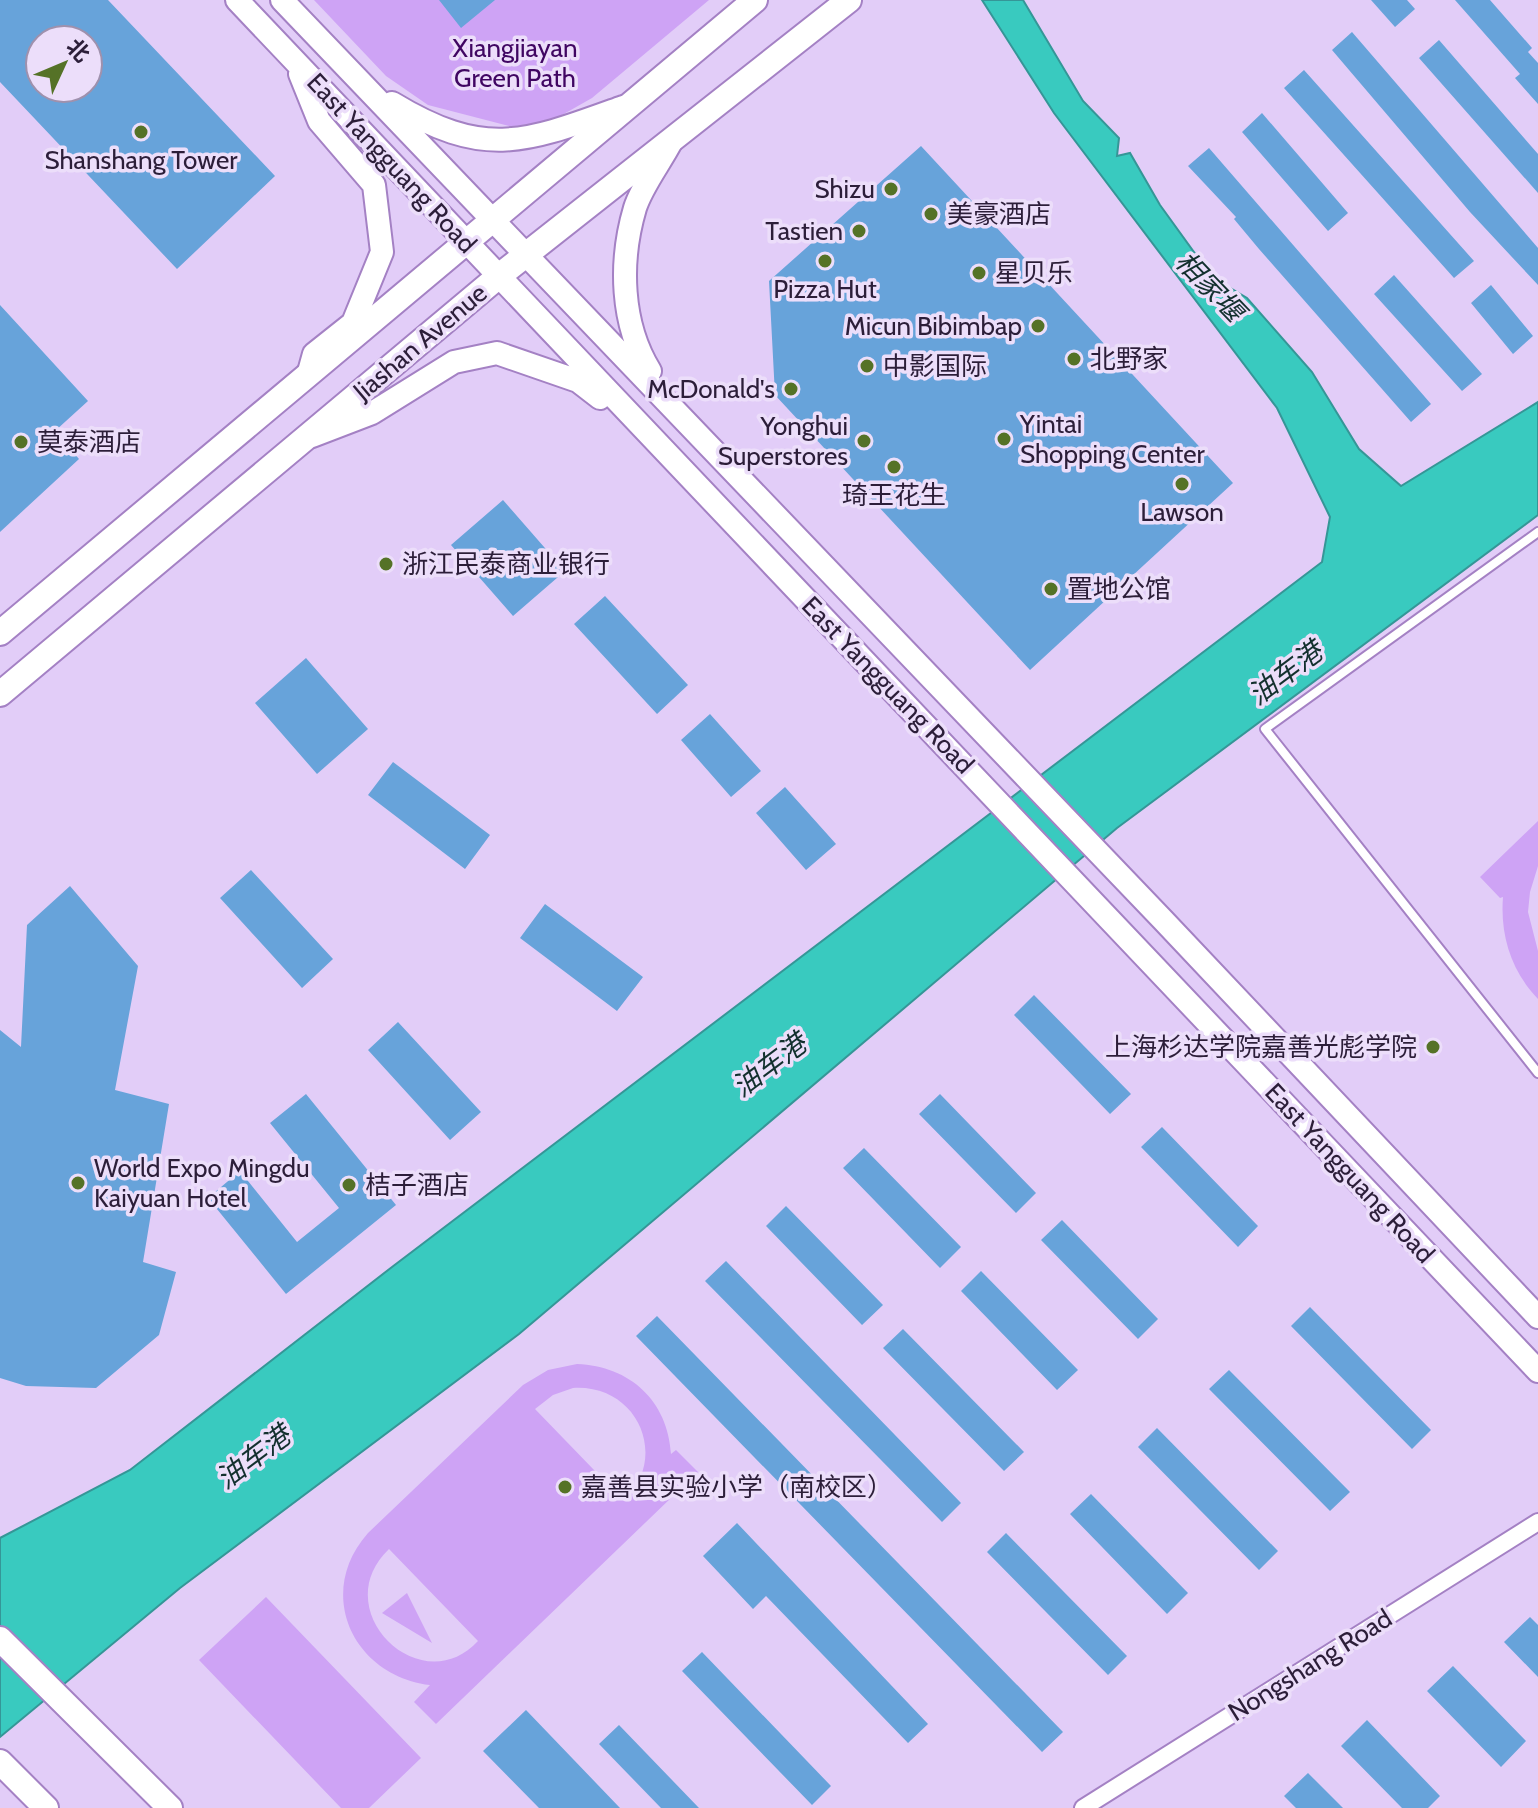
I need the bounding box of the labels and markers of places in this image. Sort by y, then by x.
marker: Shanshang Tower [132,123,150,141]
place label: Shanshang Tower [44,144,238,176]
place label: Shizu [814,173,875,205]
marker: Shizu [882,180,900,198]
place label: 美豪酒店 [947,198,1051,230]
marker: 美豪酒店 [922,205,940,223]
place label: Tastien [765,215,843,247]
marker: Tastien [850,222,868,240]
marker: Pizza Hut [816,252,834,270]
place label: 星贝乐 [995,257,1073,289]
marker: 星贝乐 [970,264,988,282]
place label: Pizza Hut [773,273,877,305]
place label: Micun Bibimbap [845,310,1022,342]
marker: Micun Bibimbap [1029,317,1047,335]
place label: 北野家 [1090,343,1168,375]
place label: 中影国际 [883,350,987,382]
marker: 北野家 [1065,350,1083,368]
marker: 中影国际 [858,357,876,375]
place label: McDonald's [647,373,775,405]
marker: McDonald's [782,380,800,398]
place label: Yintai Shopping Center [1019,408,1205,470]
place label: Yonghui Superstores [718,410,848,472]
place label: 莫泰酒店 [37,426,141,458]
marker: Yintai Shopping Center [995,430,1013,448]
marker: Yonghui Superstores [855,432,873,450]
marker: 莫泰酒店 [12,433,30,451]
marker: 琦王花生 [885,458,903,476]
marker: Lawson [1173,475,1191,493]
place label: 琦王花生 [842,479,946,511]
place label: Lawson [1140,496,1224,528]
place label: 浙江民泰商业银行 [402,548,610,580]
marker: 浙江民泰商业银行 [377,555,395,573]
place label: 置地公馆 [1067,573,1171,605]
marker: 置地公馆 [1042,580,1060,598]
place label: 上海杉达学院嘉善光彪学院 [1105,1031,1417,1063]
marker: 上海杉达学院嘉善光彪学院 [1424,1038,1442,1056]
place label: World Expo Mingdu Kaiyuan Hotel [94,1152,310,1214]
place label: 桔子酒店 [365,1169,469,1201]
marker: World Expo Mingdu Kaiyuan Hotel [69,1174,87,1192]
marker: 桔子酒店 [340,1176,358,1194]
place label: 嘉善县实验小学（南校区） [581,1471,893,1503]
marker: 嘉善县实验小学（南校区） [556,1478,574,1496]

